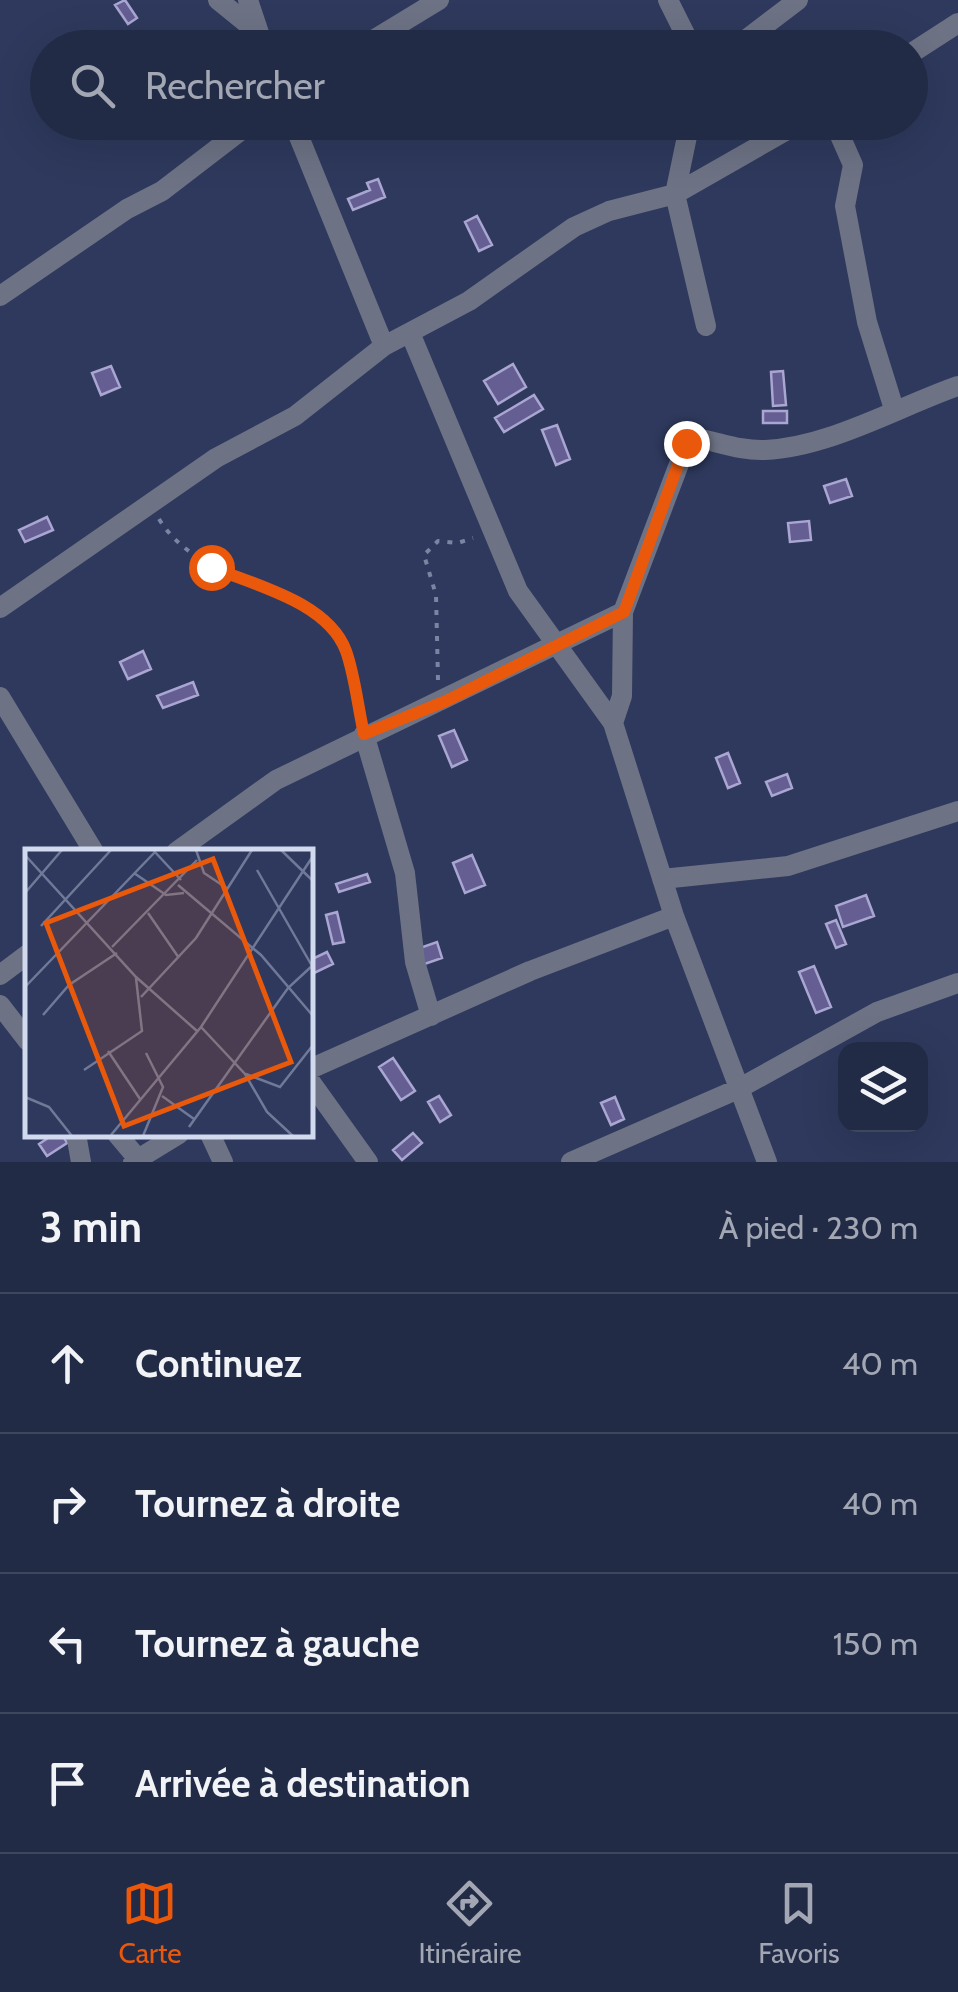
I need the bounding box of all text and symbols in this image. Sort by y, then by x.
search box [30,30,928,140]
icon: search [65,58,120,113]
text: Rechercher [145,62,325,109]
route end [664,421,710,467]
route start [189,545,235,591]
inset map [25,849,312,1137]
map controls [838,1042,928,1132]
button: layers [838,1042,928,1132]
text: 3 min [40,1201,142,1253]
text: À pied · 230 m [719,1208,918,1247]
icon: ahead [40,1336,95,1391]
text: Continuez [135,1340,302,1387]
text: 40 m [842,1344,918,1383]
icon: right [40,1476,95,1531]
text: Tournez à droite [135,1480,400,1527]
text: 40 m [842,1484,918,1523]
icon: left [40,1616,95,1671]
text: Tournez à gauche [135,1620,420,1667]
text: 150 m [833,1624,918,1663]
icon: arrive [40,1756,95,1811]
text: Arrivée à destination [135,1760,471,1807]
tab: Carte [118,1876,182,1970]
tab: Itinéraire [418,1876,522,1970]
tab: Favoris [758,1876,840,1970]

